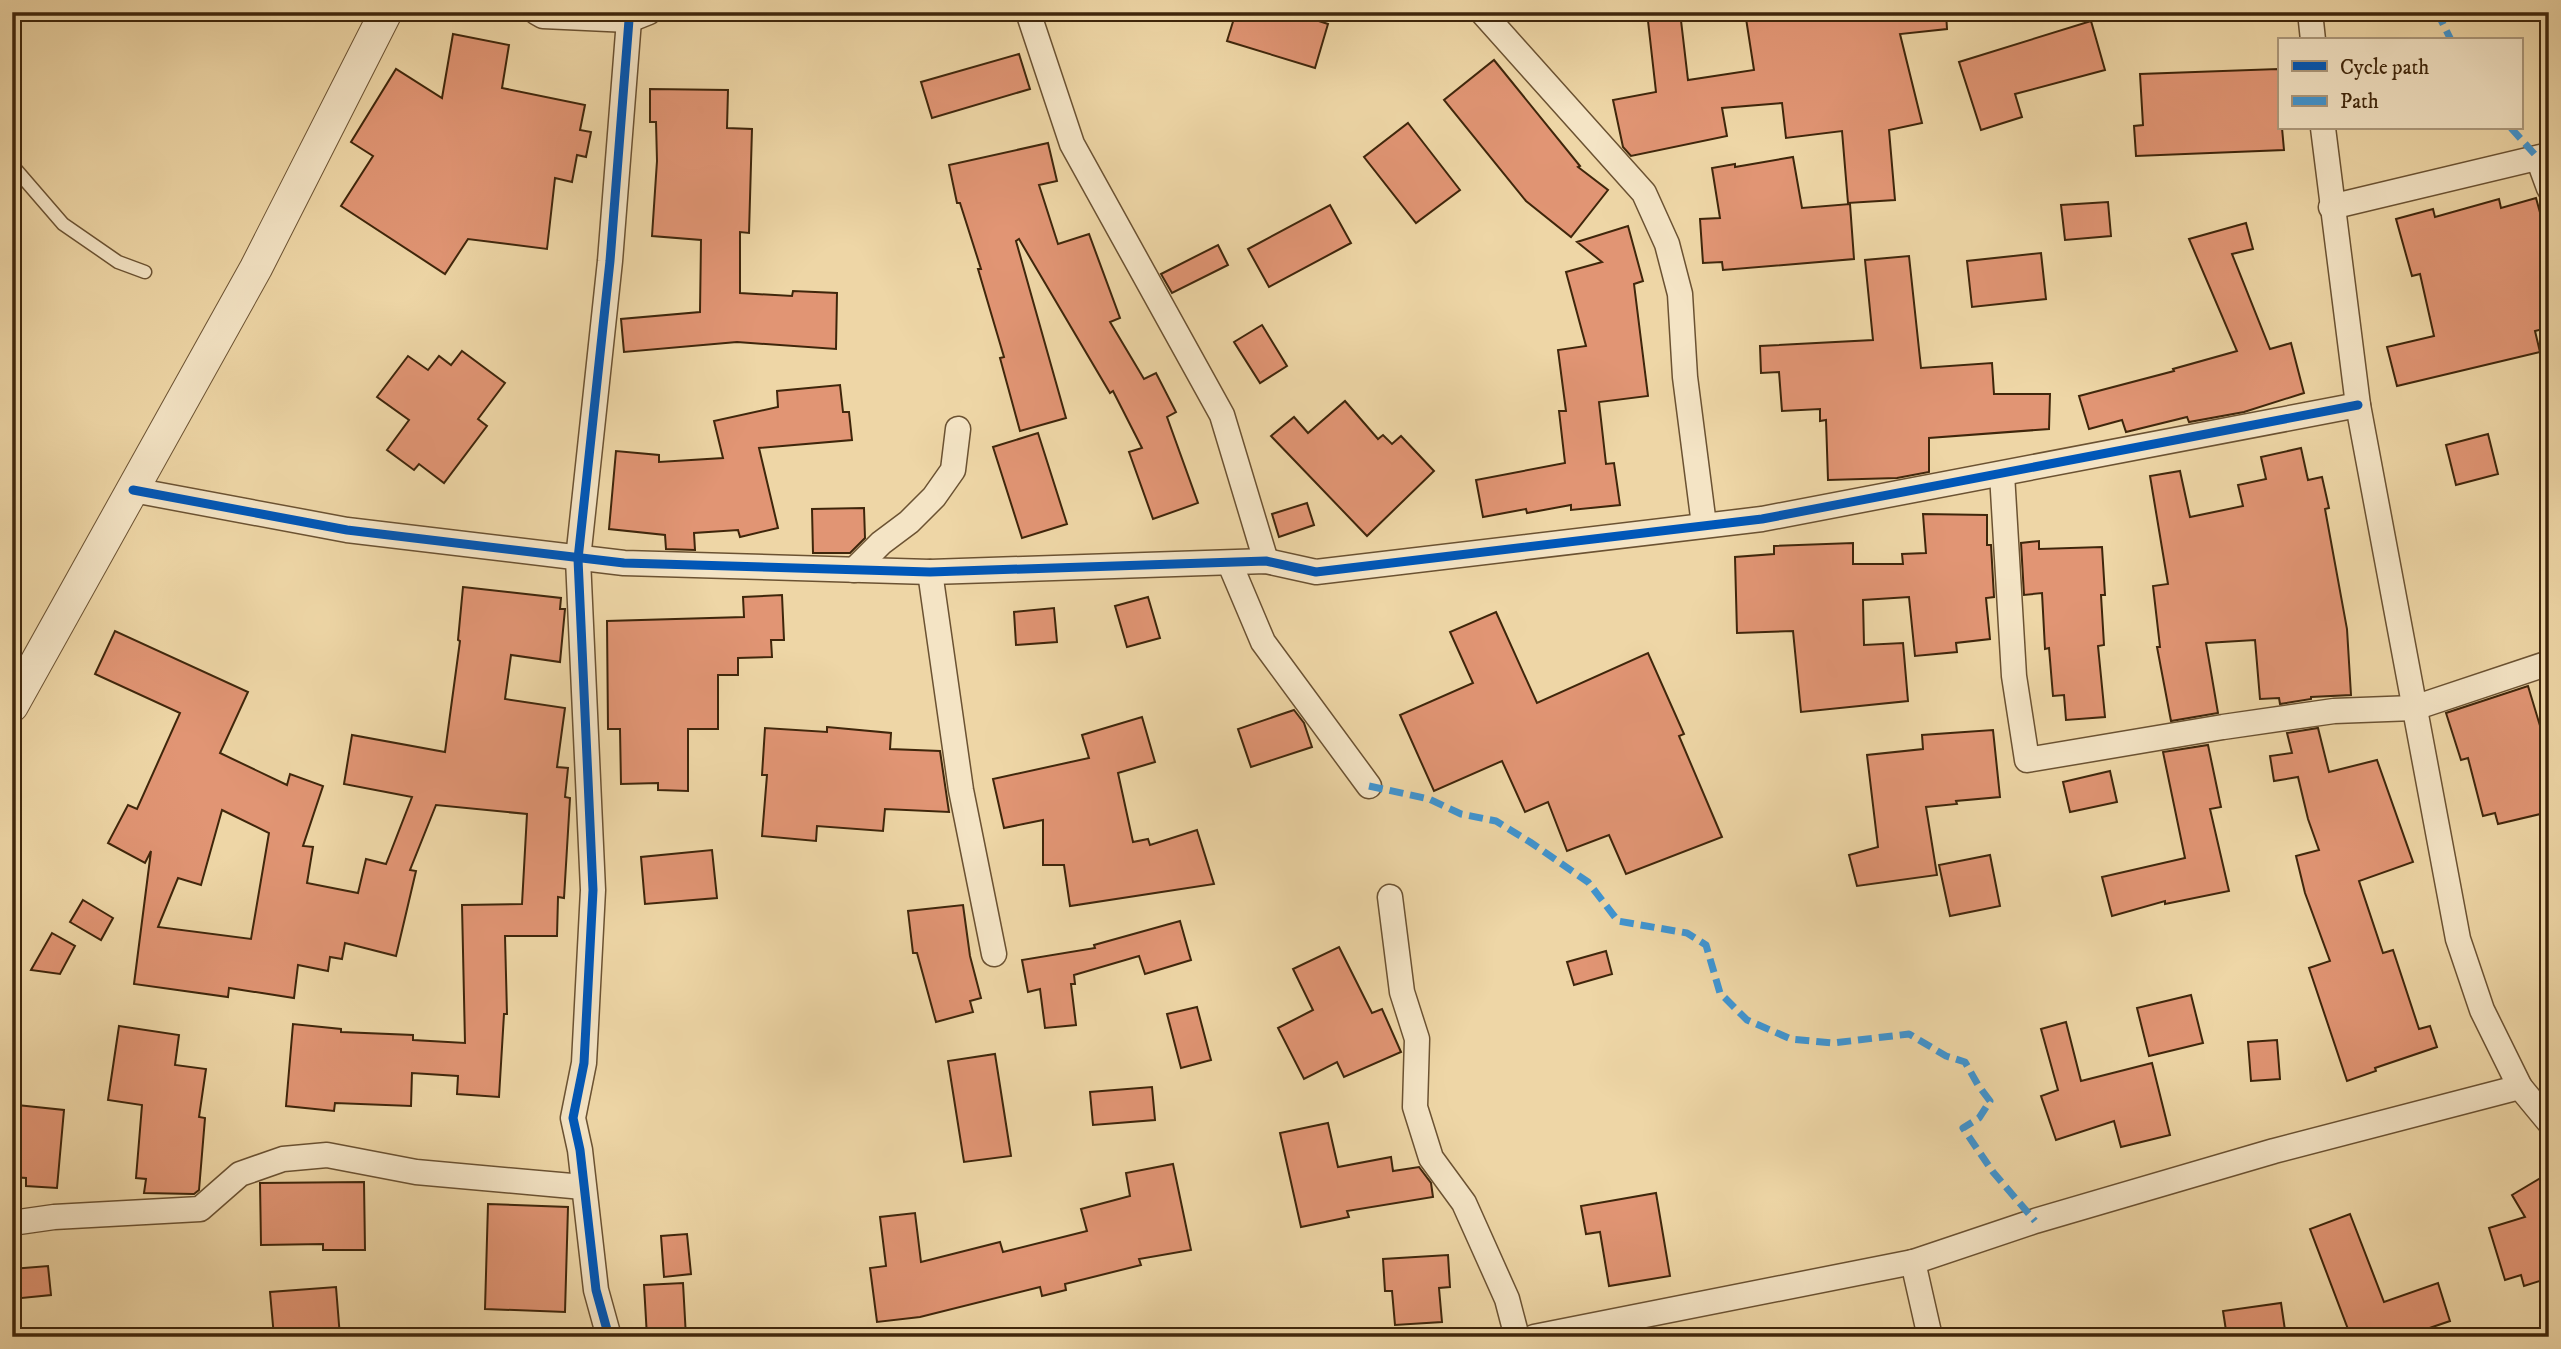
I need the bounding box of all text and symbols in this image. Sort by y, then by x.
legend [2278,38,2522,130]
text: Cycle path [2340,55,2429,81]
text: Path [2340,89,2379,115]

